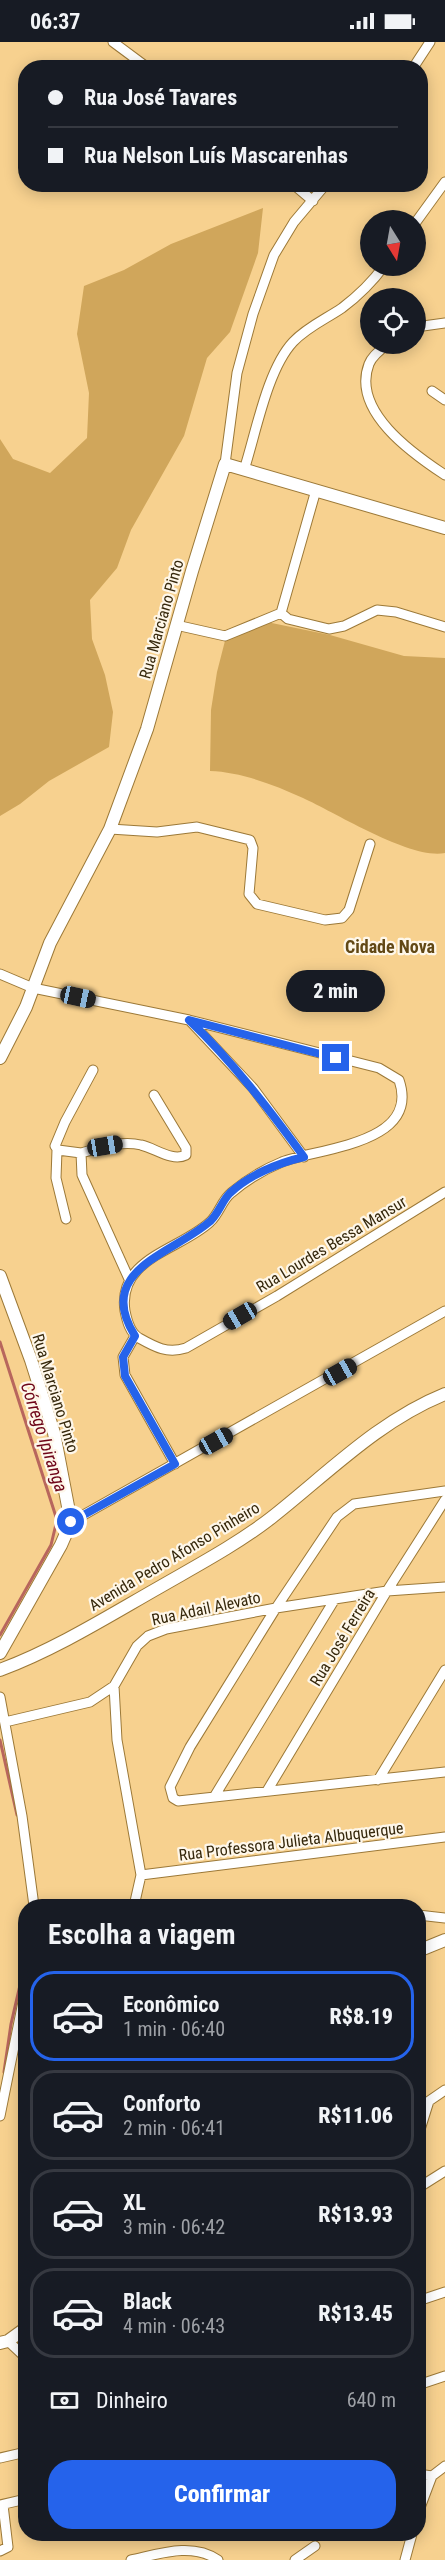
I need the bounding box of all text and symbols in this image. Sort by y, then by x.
text: 06:37 [30,9,81,34]
text: Rua José Tavares [84,85,237,110]
text: Rua Nelson Luís Mascarenhas [84,143,348,168]
north arrow [360,210,426,276]
map controls [360,210,426,354]
button: locate [360,288,426,354]
street label: Rua Marciano Pinto [135,557,188,681]
district label: Cidade Nova [345,936,435,957]
callout: 2 min [286,971,386,1013]
text: 2 min [313,979,358,1003]
car [59,984,97,1010]
route end [322,1044,349,1071]
car [86,1134,124,1158]
street label: Rua Lourdes Bessa Mansur [253,1192,410,1297]
car [220,1299,260,1333]
street label: Rua Marciano Pinto [28,1331,83,1455]
car [320,1355,360,1389]
water label: Córrego Ipiranga [17,1379,72,1495]
car [196,1424,236,1458]
street label: Avenida Pedro Afonso Pinheiro [86,1498,263,1615]
route start [57,1508,84,1535]
street label: Rua José Ferreira [306,1585,379,1689]
street label: Rua Adail Alevato [150,1588,262,1629]
street label: Rua Professora Julieta Albuquerque [178,1818,404,1865]
text: Escolha a viagem [48,1919,236,1951]
icon: car [51,1989,105,2043]
text: Econômico [123,1992,219,2017]
text: R$8.19 [329,2004,393,2029]
text: 1 min · 06:40 [123,2017,225,2041]
icon: car [51,2088,105,2142]
text: Conforto [123,2091,201,2116]
text: R$11.06 [318,2103,393,2128]
text: 2 min · 06:41 [123,2116,225,2140]
icon: car [51,2187,105,2241]
text: XL [123,2190,146,2215]
text: R$13.93 [318,2202,393,2227]
text: 3 min · 06:42 [123,2215,225,2239]
icon: car [51,2286,105,2340]
text: Black [123,2289,172,2314]
text: R$13.45 [318,2301,393,2326]
text: 4 min · 06:43 [123,2314,225,2338]
icon: cash [48,2384,81,2417]
text: Dinheiro [96,2388,168,2413]
text: 640 m [347,2388,396,2412]
button: Confirmar [48,2460,396,2529]

